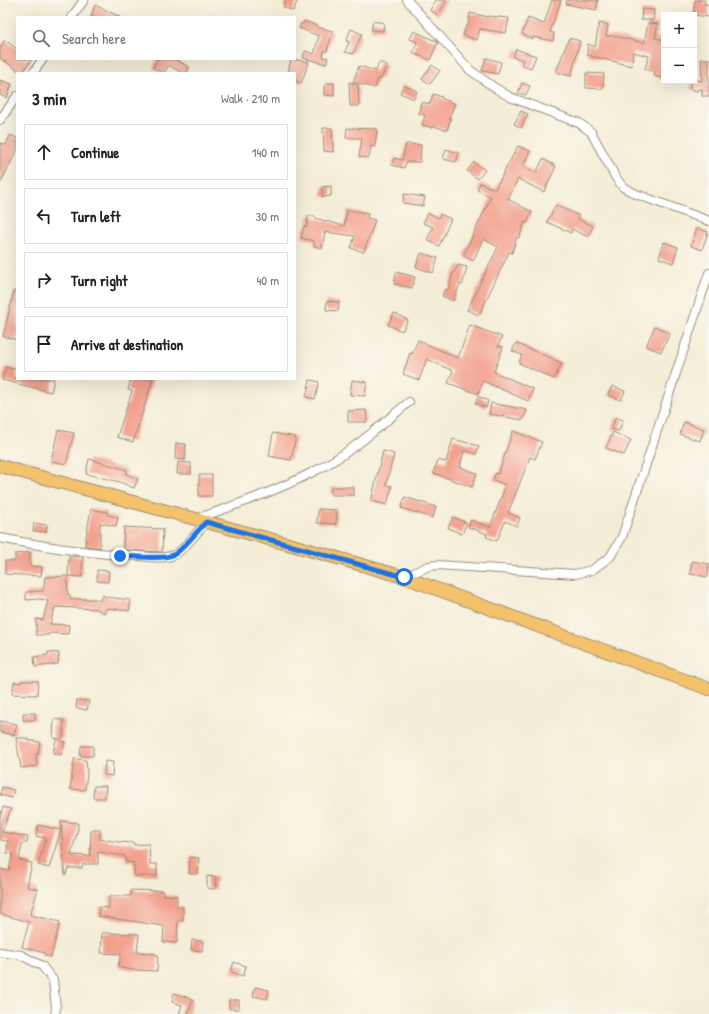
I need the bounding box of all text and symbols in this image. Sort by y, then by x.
map controls [661,12,697,84]
button: + [661,12,697,48]
search box [16,16,296,60]
icon: search [30,27,52,49]
text: Search here [62,28,126,49]
button: − [661,48,697,84]
text: 3 min [32,87,67,110]
text: Walk · 210 m [221,89,280,107]
icon: ahead [33,141,55,163]
text: Continue [71,142,119,163]
text: 140 m [252,143,279,161]
icon: left [33,205,55,227]
text: Turn left [71,206,121,227]
text: 30 m [256,207,279,225]
icon: right [33,269,55,291]
text: Turn right [71,270,127,291]
text: 40 m [256,271,279,289]
icon: arrive [33,333,55,355]
text: Arrive at destination [71,334,183,355]
route end [111,547,129,565]
route start [395,568,413,586]

